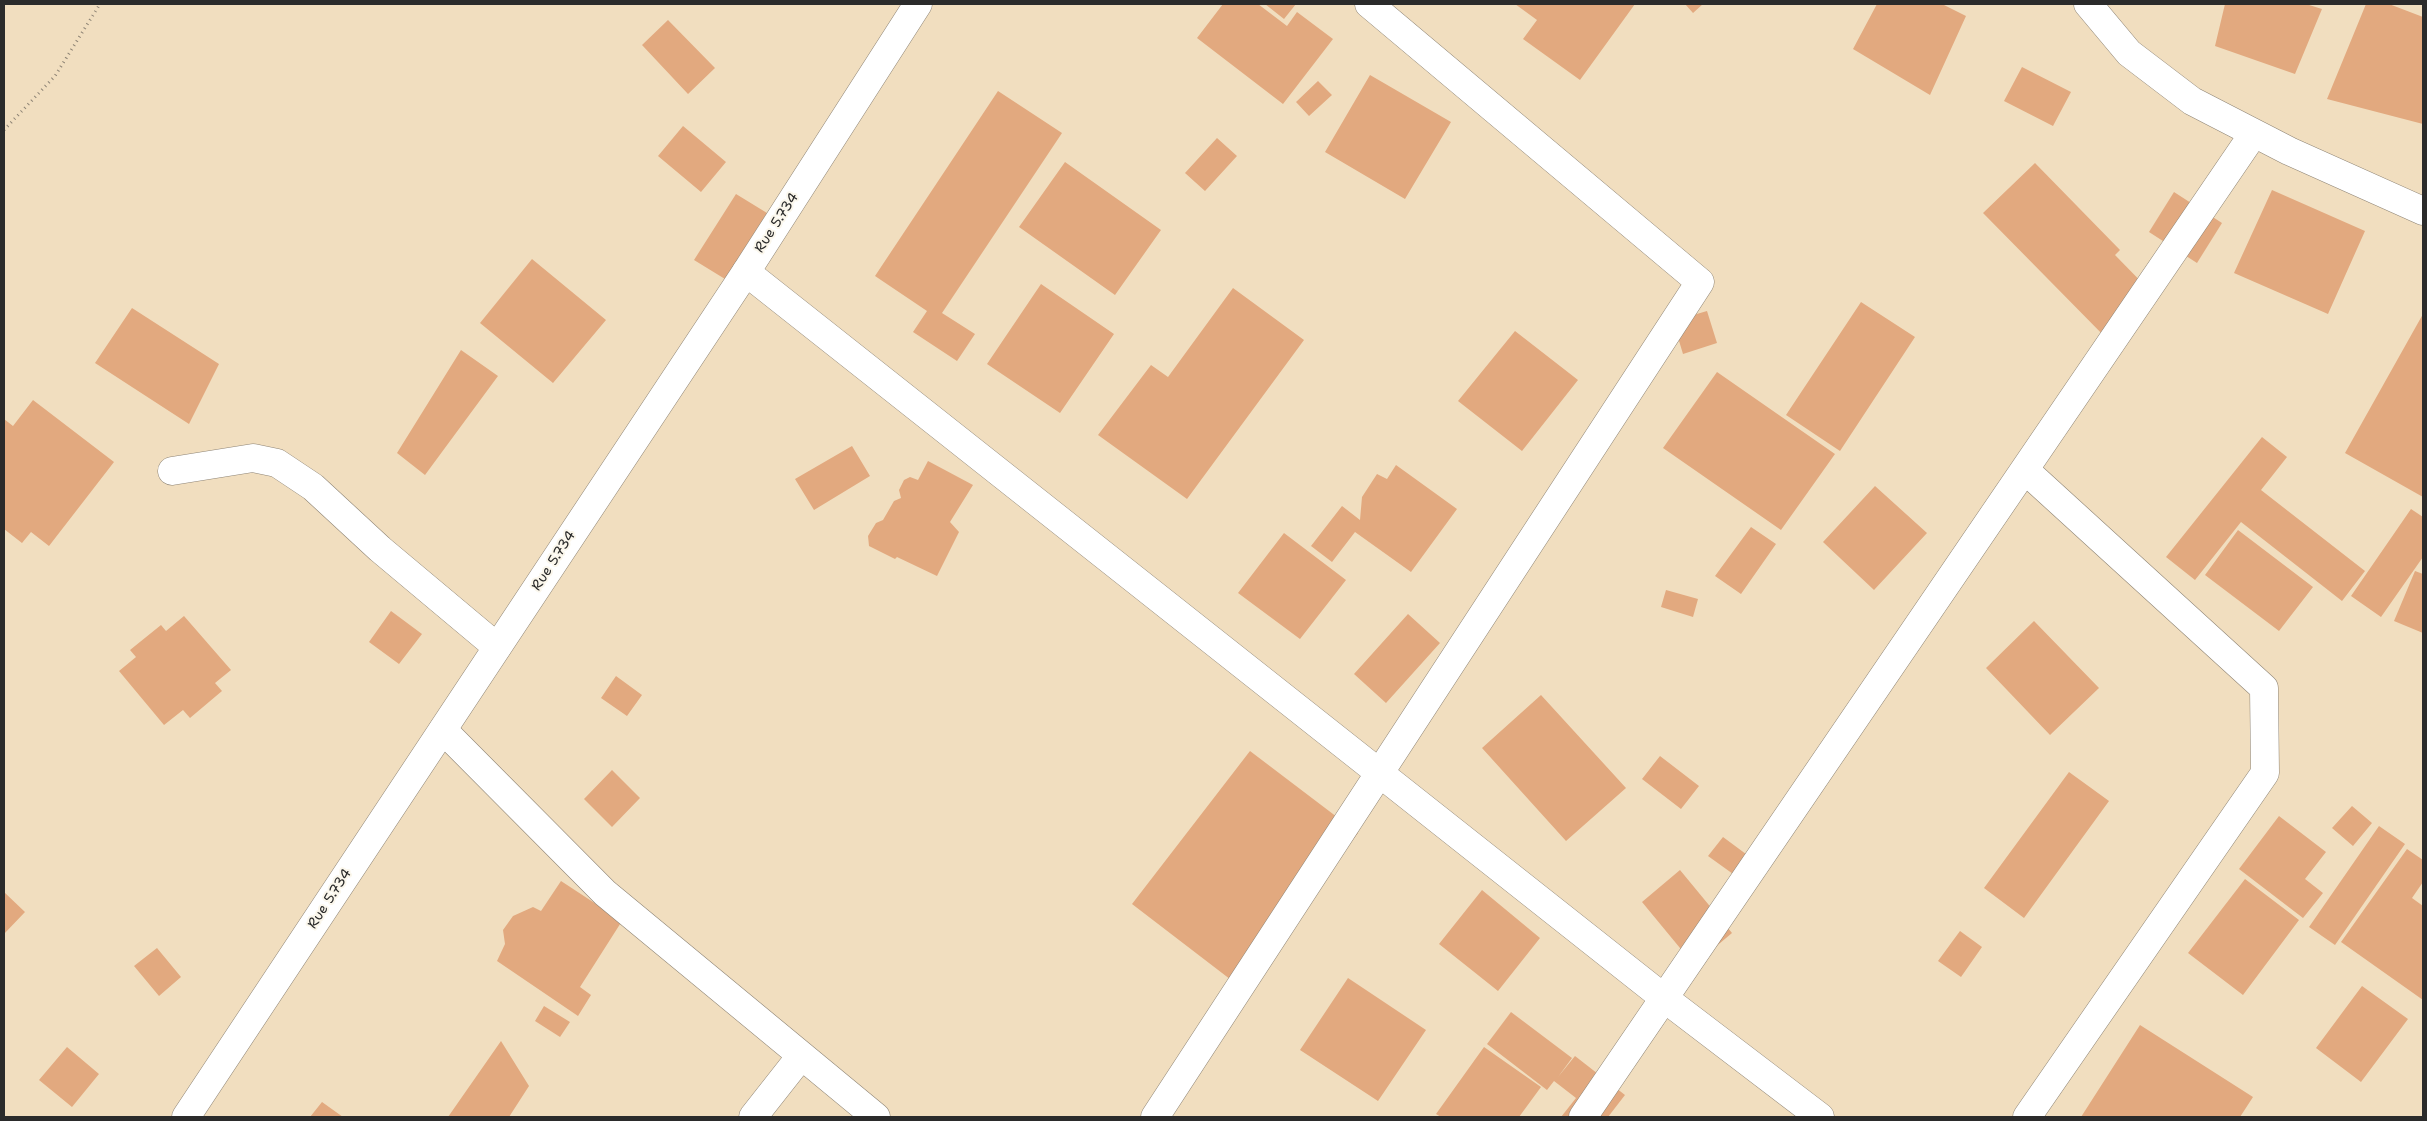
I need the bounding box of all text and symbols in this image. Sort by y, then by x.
street label: Rue 5.734 [752,190,802,256]
street label: Rue 5.734 [529,528,579,594]
street label: Rue 5.734 [305,866,355,932]

